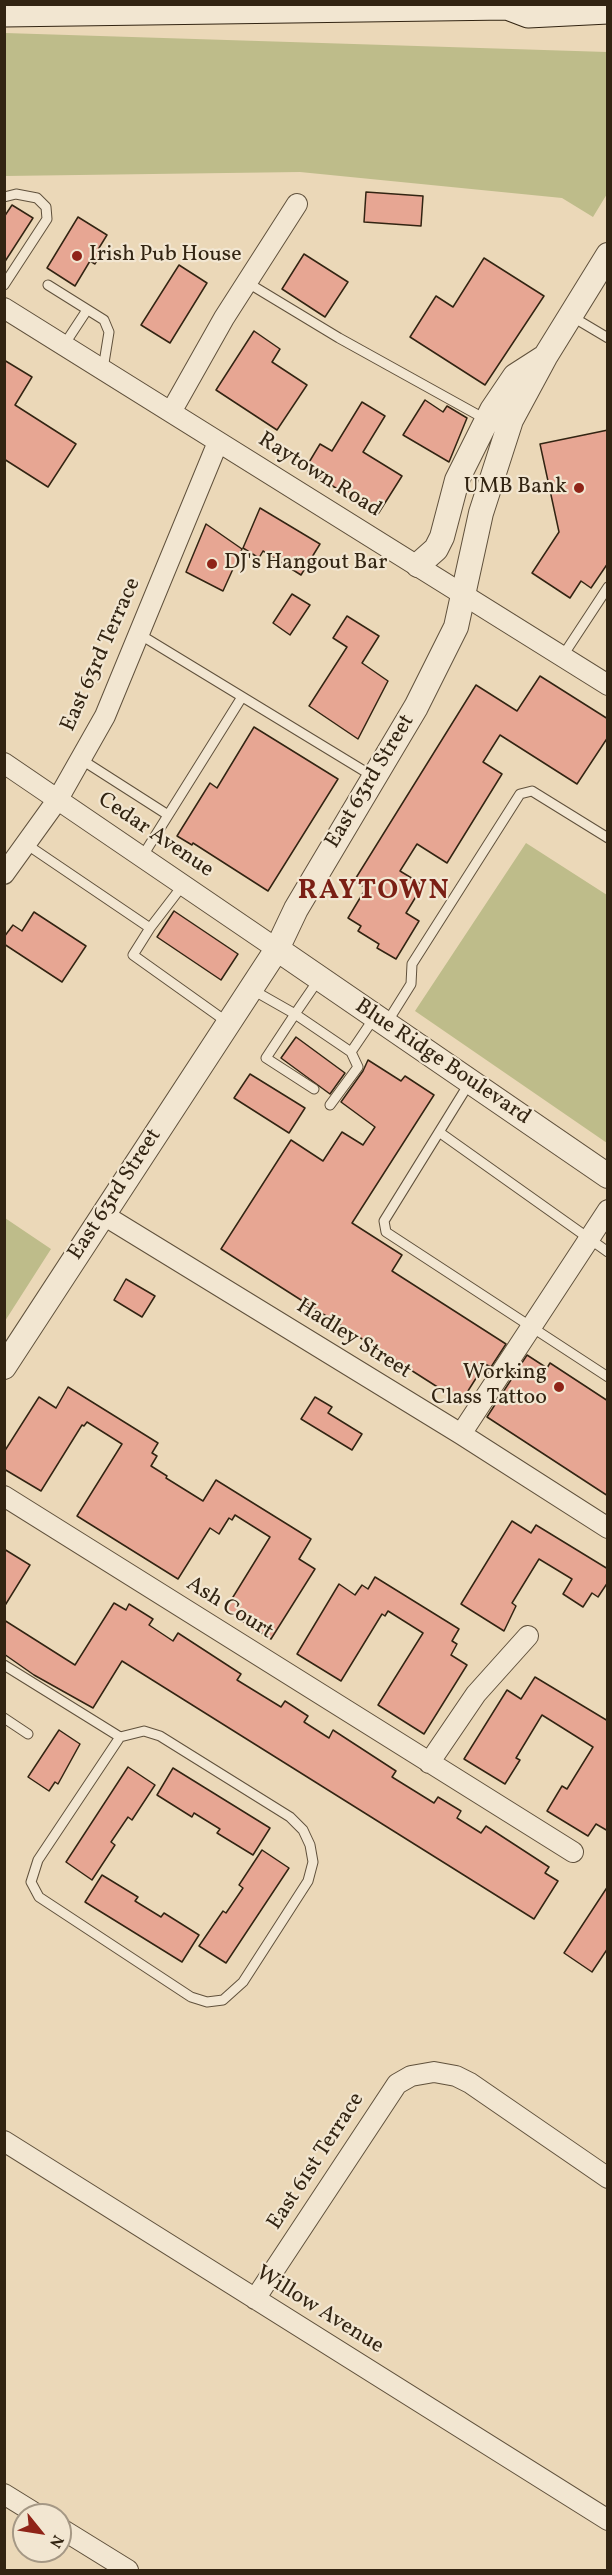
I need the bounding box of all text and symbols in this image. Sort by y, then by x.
place label: Irish Pub House [89,243,242,269]
marker: Irish Pub House [70,249,84,263]
street label: Raytown Road [252,428,386,524]
place label: UMB Bank [464,475,567,501]
marker: UMB Bank [572,481,586,495]
place label: DJ's Hangout Bar [224,551,387,577]
marker: DJ's Hangout Bar [205,557,219,571]
street label: East 63rd Terrace [56,574,148,736]
street label: East 63rd Street [321,710,421,854]
street label: Cedar Avenue [92,788,218,884]
district label: RAYTOWN [298,876,450,910]
street label: Blue Ridge Boulevard [349,994,535,1132]
street label: East 63rd Street [64,1124,168,1266]
street label: Hadley Street [291,1294,415,1386]
place label: Working Class Tattoo [431,1361,547,1412]
marker: Working Class Tattoo [552,1380,566,1394]
street label: Ash Court [181,1572,277,1646]
street label: East 61st Terrace [263,2088,371,2236]
street label: Willow Avenue [250,2261,388,2361]
north arrow [12,2503,72,2563]
text: N [43,2530,68,2552]

